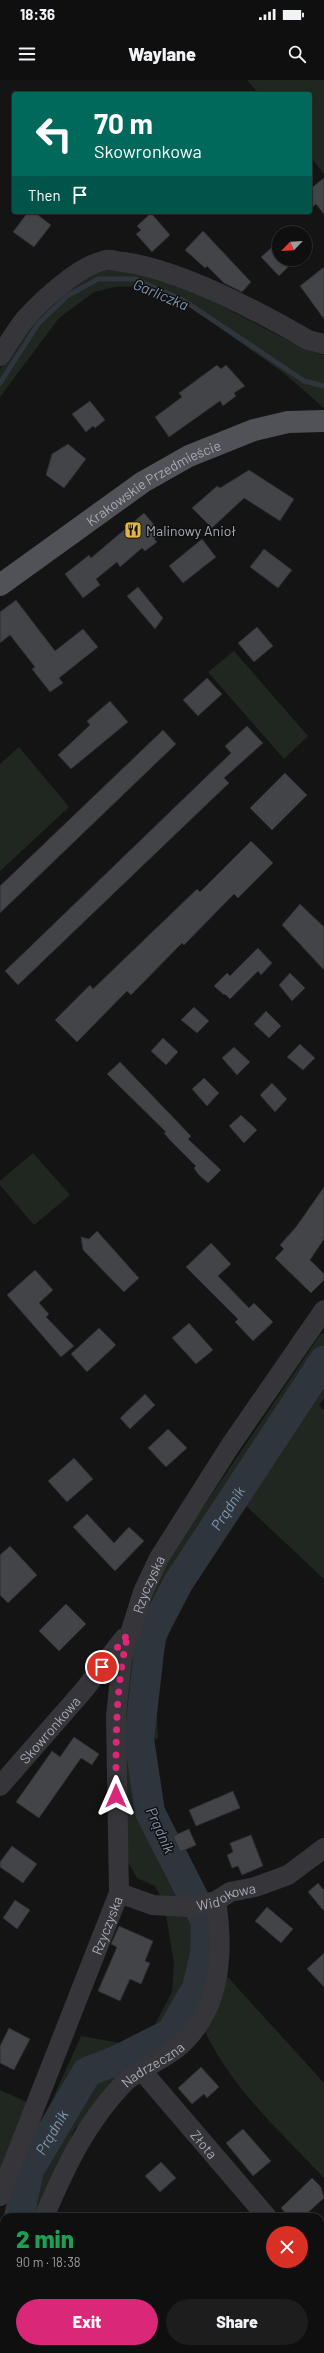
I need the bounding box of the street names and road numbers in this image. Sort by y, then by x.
street label: Krakowskie Przedmieście [82,436,223,529]
street label: Rzyczyska [128,1553,168,1615]
street label: Skowronkowa [15,1692,83,1767]
street label: Widokowa [195,1879,257,1913]
street label: Rzyczyska [87,1893,126,1957]
street label: Nadrzeczna [117,2038,187,2090]
street label: Złota [187,2126,221,2162]

